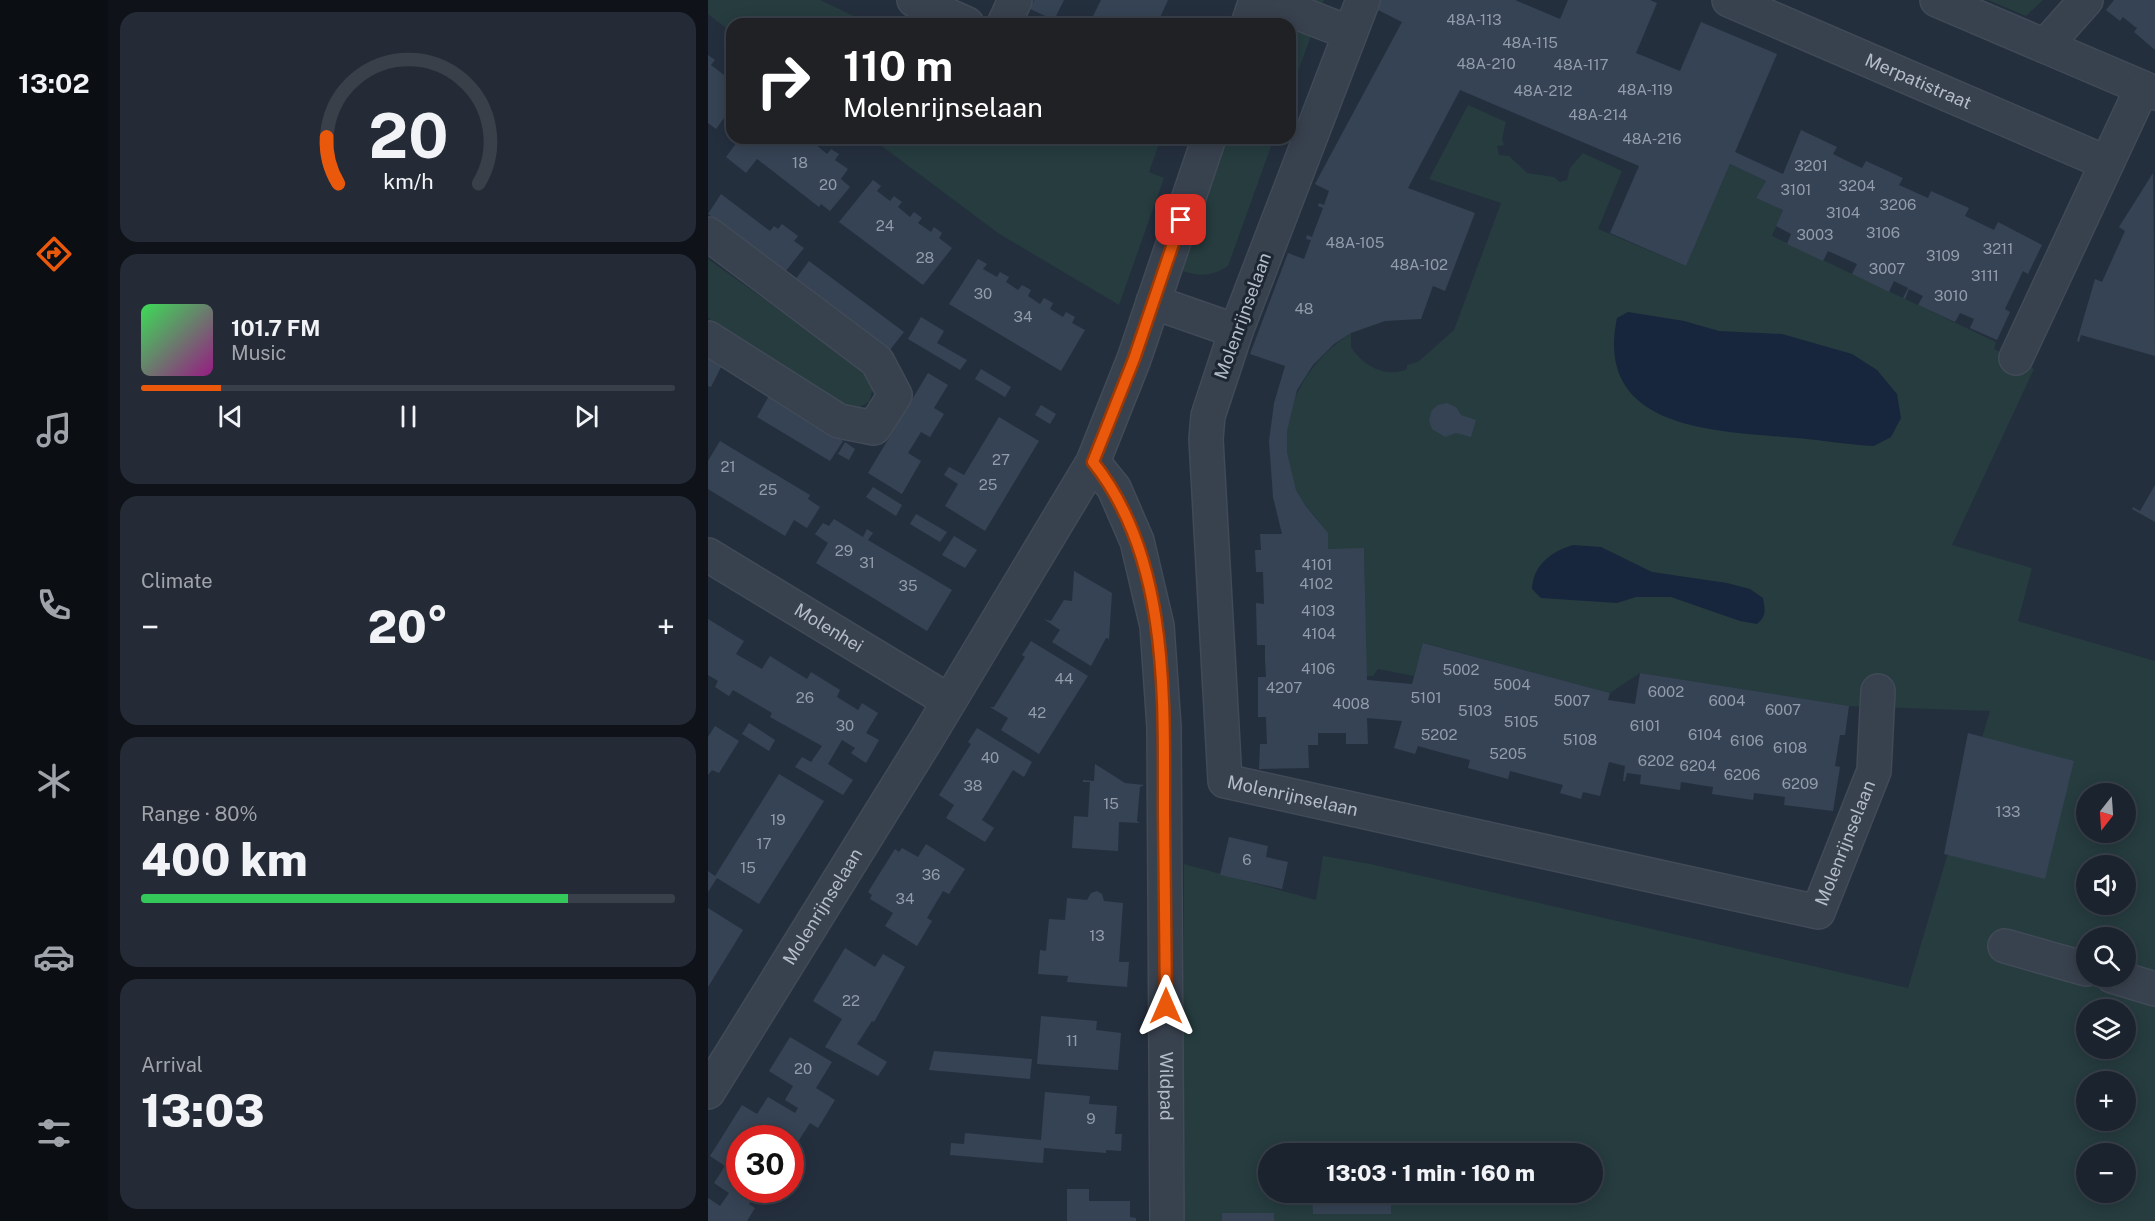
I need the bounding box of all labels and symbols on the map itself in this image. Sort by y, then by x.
house number: 48A-113 [1446,11,1502,28]
house number: 48A-115 [1502,34,1558,51]
street label: Merpatistraat [1862,49,1975,113]
house number: 48A-210 [1456,55,1516,72]
house number: 48A-117 [1553,56,1609,73]
house number: 48A-119 [1617,81,1673,98]
house number: 48A-212 [1514,82,1573,99]
house number: 48A-214 [1568,106,1628,123]
house number: 48A-216 [1622,130,1682,147]
house number: 18 [792,154,808,171]
house number: 3201 [1794,157,1828,174]
house number: 20 [819,176,837,193]
house number: 3204 [1839,177,1875,194]
house number: 3101 [1781,181,1811,198]
pin [1155,194,1206,245]
house number: 3206 [1880,196,1916,213]
house number: 3104 [1826,204,1860,221]
house number: 24 [876,217,894,234]
house number: 3106 [1866,224,1900,241]
house number: 3003 [1797,226,1833,243]
house number: 48A-105 [1326,234,1384,251]
house number: 3211 [1983,240,2013,257]
house number: 3109 [1926,247,1960,264]
house number: 28 [916,249,934,266]
street label: Molenrijnselaan [1210,250,1275,382]
house number: 48A-102 [1390,256,1448,273]
house number: 3007 [1869,260,1905,277]
house number: 3111 [1971,267,1999,284]
house number: 30 [974,285,992,302]
house number: 3010 [1934,287,1968,304]
house number: 48 [1294,300,1314,317]
house number: 34 [1014,308,1032,325]
house number: 27 [992,451,1010,468]
house number: 21 [720,458,736,475]
house number: 25 [979,476,997,493]
house number: 25 [759,481,777,498]
house number: 29 [835,542,853,559]
house number: 31 [859,554,875,571]
house number: 4101 [1302,556,1332,573]
house number: 4102 [1299,575,1333,592]
house number: 35 [898,577,918,594]
street label: Molenhei [791,599,867,656]
house number: 4103 [1301,602,1335,619]
house number: 4104 [1302,625,1336,642]
house number: 4106 [1301,660,1335,677]
house number: 5002 [1443,661,1479,678]
house number: 44 [1055,670,1073,687]
house number: 5004 [1493,676,1531,693]
house number: 4207 [1266,679,1302,696]
house number: 6002 [1648,683,1684,700]
house number: 26 [796,689,814,706]
house number: 5101 [1411,689,1442,706]
house number: 5007 [1554,692,1590,709]
house number: 6004 [1709,692,1745,709]
house number: 4008 [1332,695,1370,712]
house number: 6007 [1765,701,1801,718]
house number: 5103 [1458,702,1492,719]
house number: 42 [1028,704,1046,721]
house number: 5105 [1504,713,1538,730]
house number: 30 [836,717,854,734]
house number: 6101 [1630,717,1660,734]
house number: 5202 [1421,726,1457,743]
house number: 6104 [1688,726,1722,743]
house number: 5108 [1563,731,1597,748]
house number: 6106 [1730,732,1764,749]
house number: 6108 [1773,739,1807,756]
house number: 5205 [1489,745,1527,762]
house number: 40 [981,749,999,766]
house number: 6202 [1638,752,1674,769]
house number: 6204 [1680,757,1716,774]
house number: 6206 [1724,766,1760,783]
street label: Molenrijnselaan [1226,771,1360,820]
house number: 6209 [1782,775,1818,792]
house number: 38 [963,777,983,794]
street label: Molenrijnselaan [1811,777,1879,909]
north arrow [2076,783,2136,843]
house number: 15 [1103,795,1119,812]
house number: 133 [1996,803,2020,820]
house number: 19 [770,811,786,828]
house number: 17 [756,835,772,852]
street label: Molenrijnselaan [778,844,866,969]
house number: 6 [1242,851,1252,868]
house number: 15 [740,859,756,876]
house number: 36 [922,866,940,883]
house number: 34 [896,890,914,907]
house number: 13 [1089,927,1105,944]
position arrow [1134,974,1198,1038]
house number: 22 [842,992,860,1009]
house number: 11 [1066,1032,1078,1049]
street label: Wildpad [1156,1052,1177,1121]
house number: 20 [794,1060,812,1077]
house number: 9 [1086,1110,1096,1127]
speed limit sign: 30 [726,1125,804,1203]

